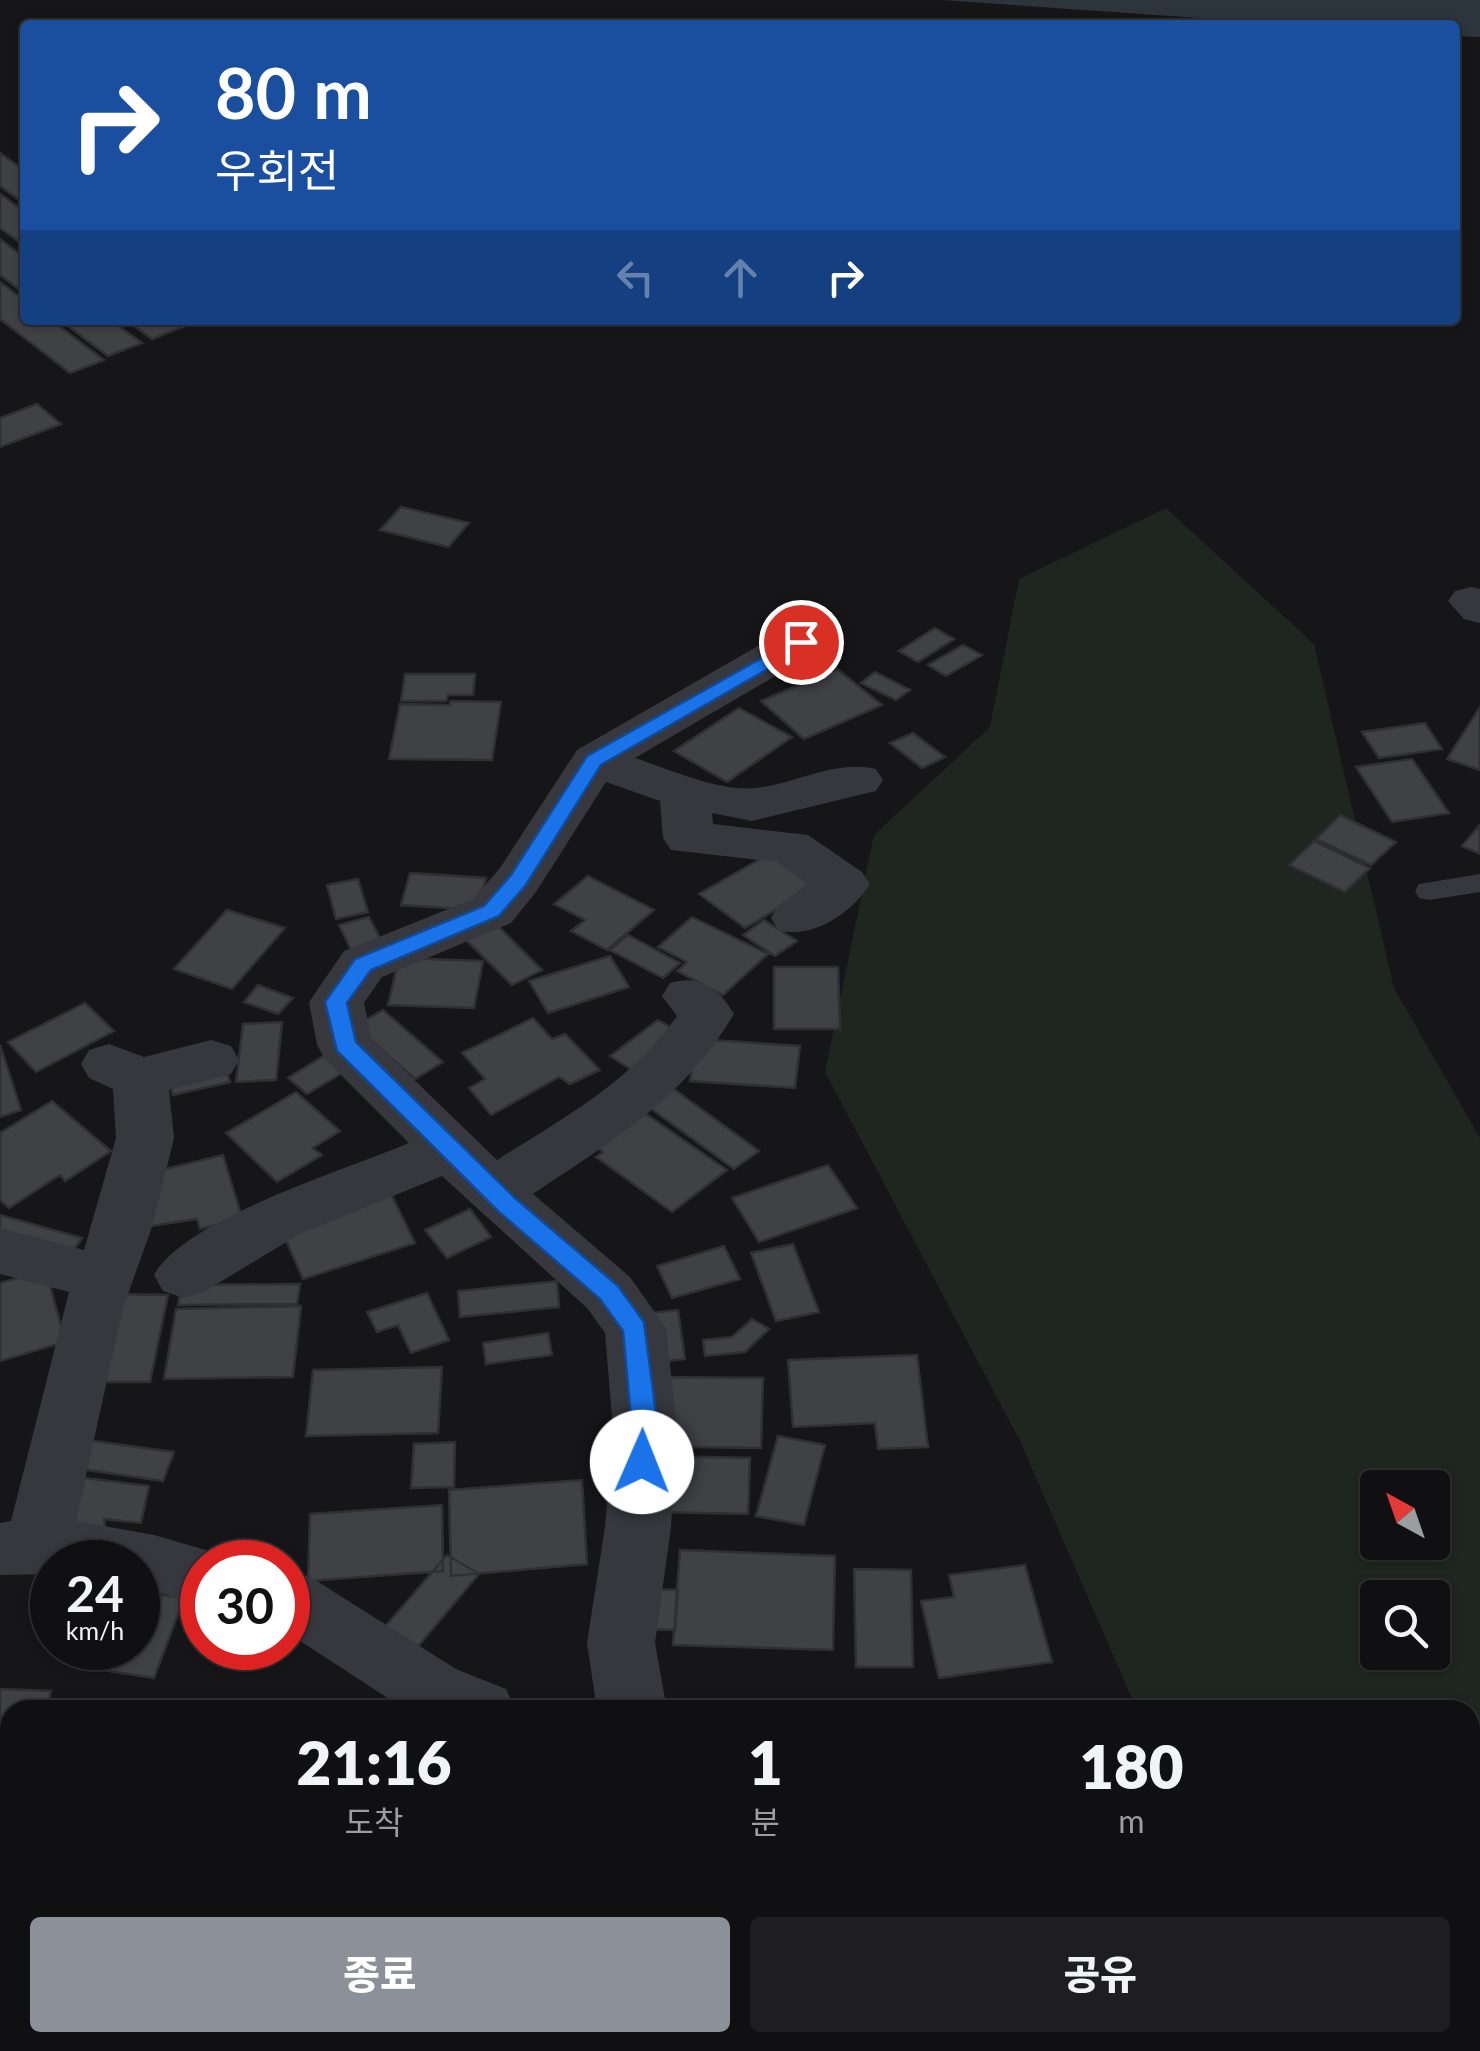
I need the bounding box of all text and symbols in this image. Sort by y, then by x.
text: 80 m [215,50,372,134]
icon: right [50,60,180,190]
text: 우회전 [215,143,339,197]
icon: left [608,250,663,305]
icon: ahead [713,250,768,305]
icon: right [818,250,873,305]
pin [759,600,844,685]
icon: arrive [774,615,829,670]
position arrow [590,1410,694,1514]
north arrow [1360,1470,1450,1560]
map controls [1360,1470,1450,1670]
speed limit sign: 30 [180,1540,310,1670]
text: 24 [66,1563,124,1623]
button: search [1360,1580,1450,1670]
text: km/h [66,1615,124,1645]
text: 21:16 [296,1726,452,1798]
text: 1 [748,1726,783,1798]
text: 180 [1079,1730,1184,1802]
text: m [1118,1801,1145,1840]
text: 도착 [345,1802,403,1841]
text: 분 [751,1802,780,1841]
button: 종료 [30,1917,730,2032]
button: 공유 [750,1917,1450,2032]

